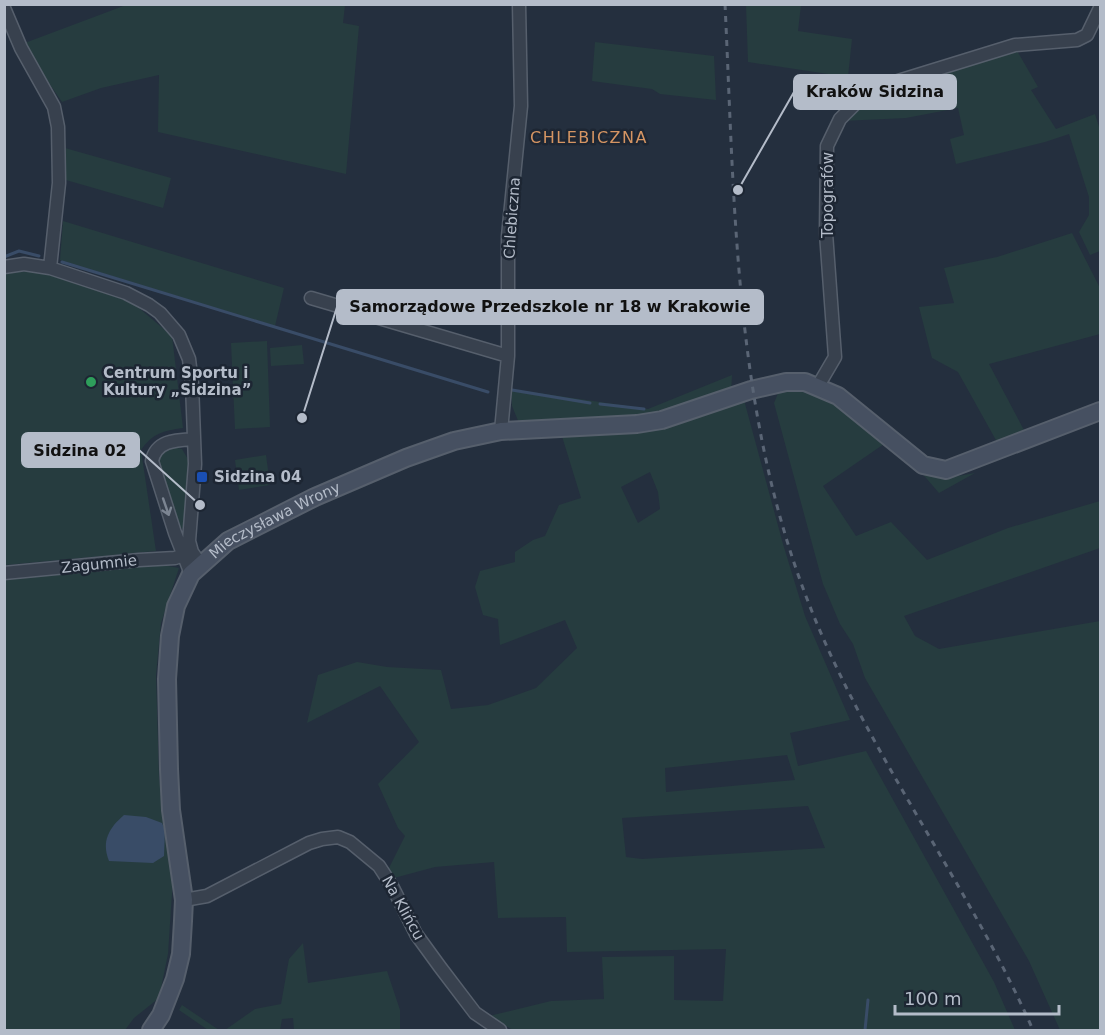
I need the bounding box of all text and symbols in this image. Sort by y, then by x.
callout: Kraków Sidzina [794,75,956,109]
text: Kraków Sidzina [806,82,944,101]
district label: CHLEBICZNA [530,128,648,147]
street label: Topografów [819,152,837,239]
street label: Chlebiczna [500,177,524,259]
callout: Samorządowe Przedszkole nr 18 w Krakowie [337,290,763,324]
text: Samorządowe Przedszkole nr 18 w Krakowie [349,297,751,316]
place label: Centrum Sportu i Kultury „Sidzina” [103,364,252,399]
marker: Centrum Sportu i Kultury „Sidzina” [84,375,98,389]
callout: Sidzina 02 [22,433,139,467]
text: Sidzina 02 [33,441,127,460]
place label: Sidzina 04 [214,468,301,486]
marker: Sidzina 04 [195,470,209,484]
street label: Mieczysława Wrony [205,478,343,563]
one-way arrow [161,497,172,516]
street label: Zagumnie [60,551,138,577]
street label: Na Klińcu [378,873,428,943]
scale bar [895,978,1058,1016]
text: 100 m [904,988,962,1009]

